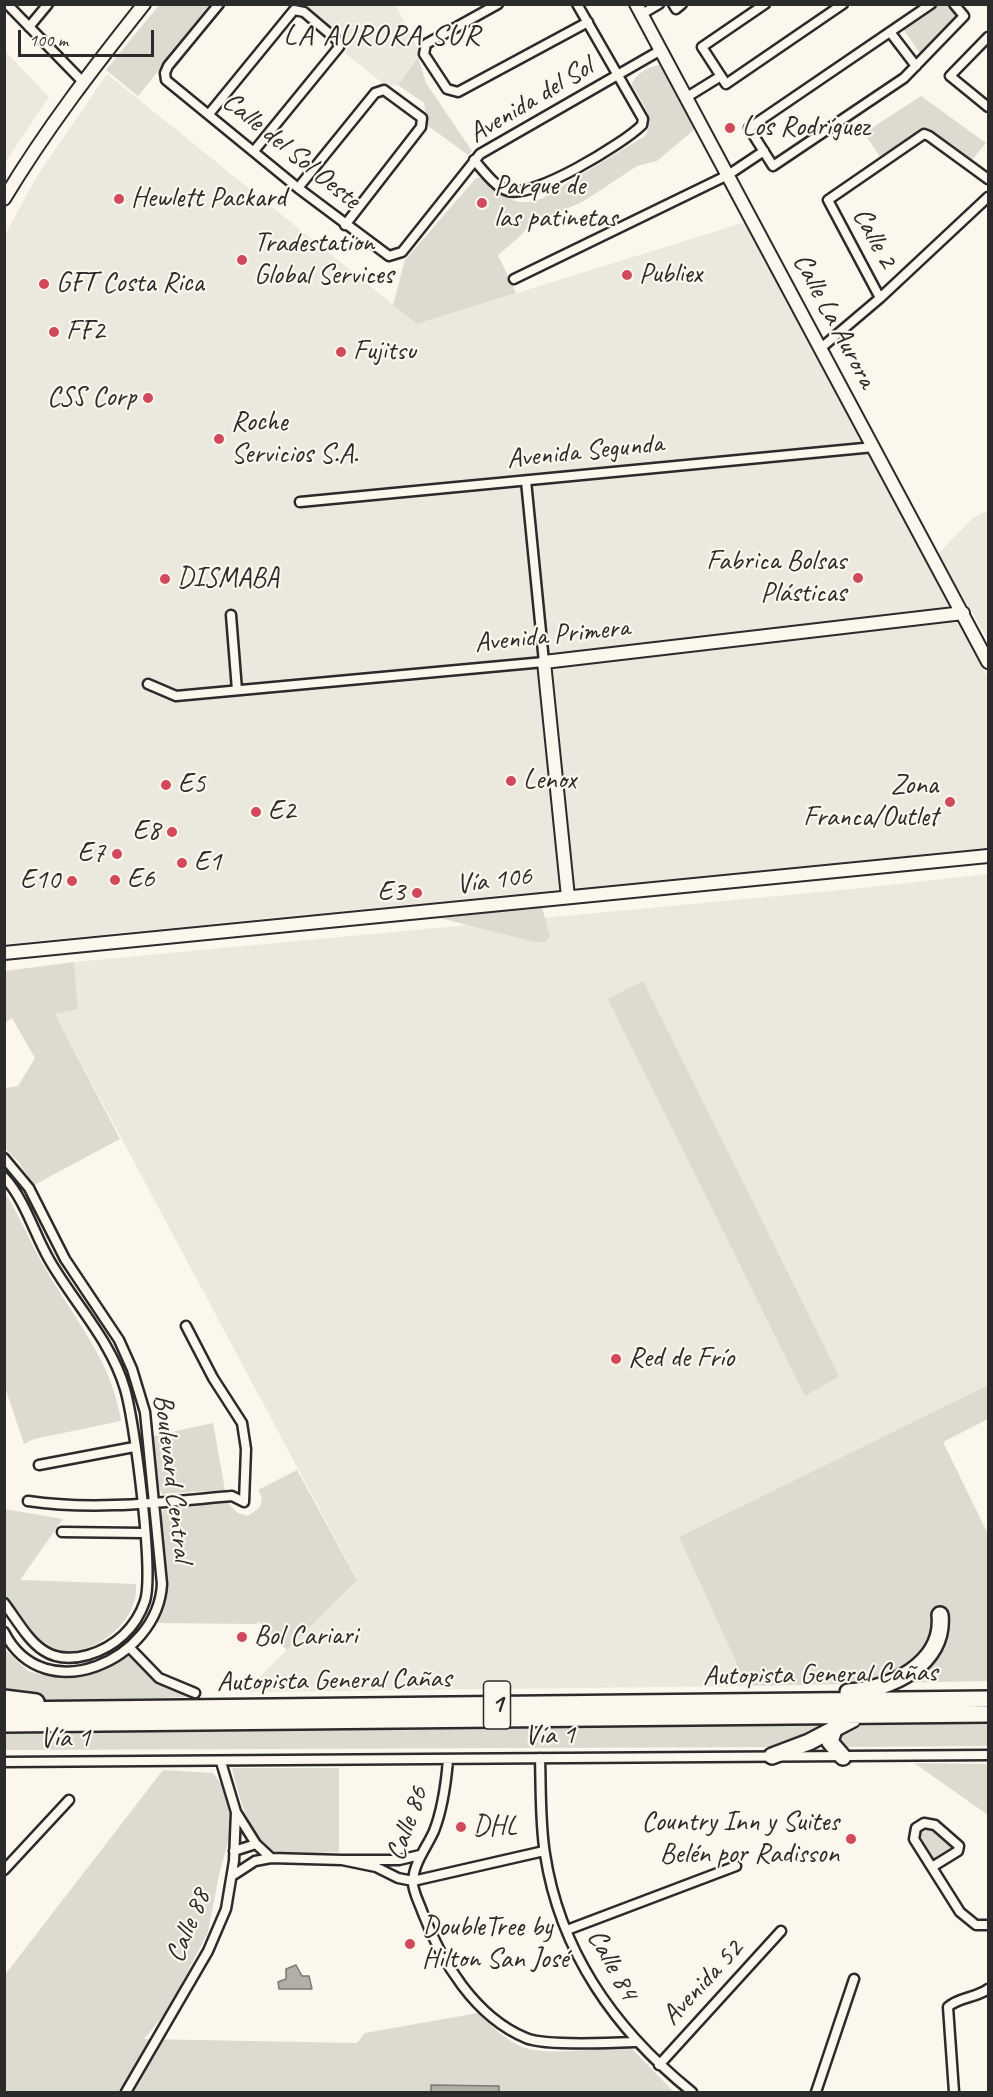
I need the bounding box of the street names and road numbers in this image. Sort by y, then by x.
street label: Avenida del Sol [463,51,599,151]
street label: Calle del Sol Oeste [215,85,367,217]
street label: Calle 2 [844,202,904,274]
street label: Calle La Aurora [785,248,883,394]
street label: Avenida Segunda [505,427,665,477]
street label: Avenida Primera [473,611,631,661]
street label: Vía 106 [454,860,534,902]
street label: Boulevard Central [145,1392,199,1564]
street label: Autopista General Cañas [703,1656,937,1694]
street label: Autopista General Cañas [217,1662,451,1700]
road number: 1 [484,1681,510,1729]
street label: Vía 1 [524,1719,576,1753]
street label: Vía 1 [40,1722,90,1756]
street label: Calle 86 [380,1783,436,1865]
street label: Calle 88 [159,1884,219,1968]
street label: Calle 84 [579,1924,645,2006]
street label: Avenida 52 [655,1933,751,2033]

